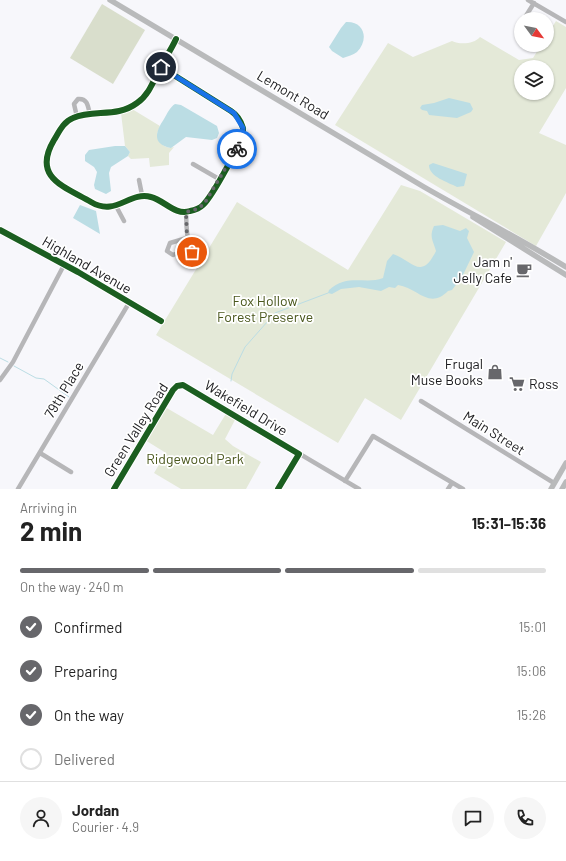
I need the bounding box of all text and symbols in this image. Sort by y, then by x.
north arrow [514,12,554,52]
map controls [514,12,554,100]
pin [144,50,178,84]
icon: home [150,56,172,78]
button: layers [514,60,554,100]
street label: Lemont Road [254,66,332,123]
courier [217,129,257,169]
icon: bike [226,138,248,160]
street label: Highland Avenue [39,232,135,297]
pin [175,235,209,269]
icon: bag [181,241,203,263]
place label: Jam n' Jelly Cafe [453,253,512,286]
cafe icon: Jam n' Jelly Cafe [515,261,533,279]
park label: Fox Hollow Forest Preserve [217,292,313,325]
place label: Frugal Muse Books [411,355,483,388]
street label: 79th Place [40,358,87,421]
shop icon: Frugal Muse Books [486,363,504,381]
supermarket icon: Ross [508,375,526,393]
place label: Ross [529,375,559,392]
street label: Wakefield Drive [202,376,291,439]
street label: Green Valley Road [100,380,171,480]
street label: Main Street [460,407,528,458]
park label: Ridgewood Park [146,450,244,467]
text: Arriving in [20,500,77,516]
text: 15:31–15:36 [472,514,546,532]
text: 2 min [20,515,82,546]
text: On the way · 240 m [20,579,123,595]
icon: check [20,616,42,638]
text: Confirmed [54,618,122,636]
text: 15:01 [519,619,546,635]
icon: check [20,660,42,682]
text: Preparing [54,662,118,680]
text: 15:06 [516,663,546,679]
icon: check [20,704,42,726]
text: On the way [54,706,124,724]
text: 15:26 [517,707,546,723]
text: Delivered [54,750,115,768]
button: person [20,797,62,839]
button: chat [452,797,494,839]
button: phone [504,797,546,839]
text: Jordan [72,801,119,819]
text: Courier · 4.9 [72,819,139,835]

